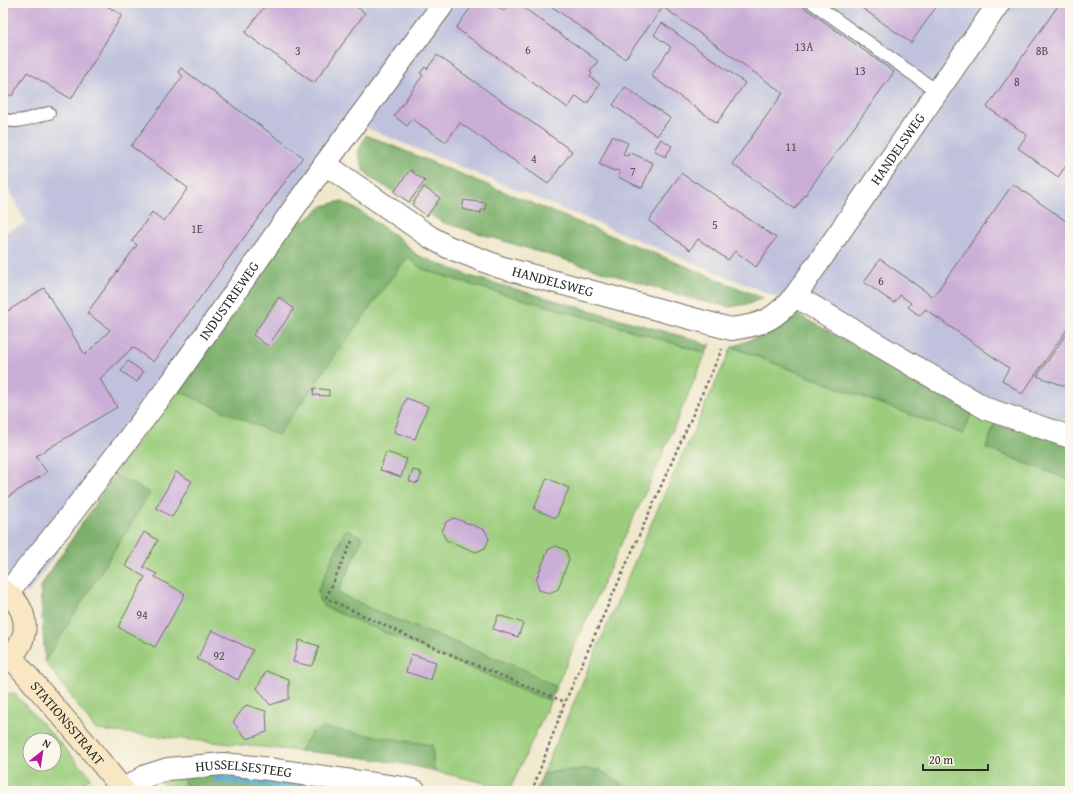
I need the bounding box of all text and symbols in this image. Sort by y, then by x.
house number: 13A [795,38,814,55]
house number: 6 [525,41,531,58]
house number: 3 [295,42,301,59]
house number: 8B [1036,42,1048,59]
house number: 13 [854,62,866,79]
house number: 8 [1014,73,1020,90]
street label: HANDELSWEG [865,109,930,189]
house number: 11 [785,138,797,155]
house number: 4 [531,150,537,167]
house number: 7 [630,163,636,180]
house number: 5 [712,216,718,233]
house number: 1E [191,220,203,237]
street label: INDUSTRIEWEG [194,257,264,344]
street label: HANDELSWEG [510,261,596,302]
house number: 6 [878,272,884,289]
house number: 94 [136,606,148,623]
house number: 92 [213,647,225,664]
street label: STATIONSSTRAAT [28,678,108,770]
north arrow [22,732,62,772]
scale bar [923,746,988,772]
text: 20 m [929,751,953,768]
street label: HUSSELSESTEEG [194,754,293,782]

